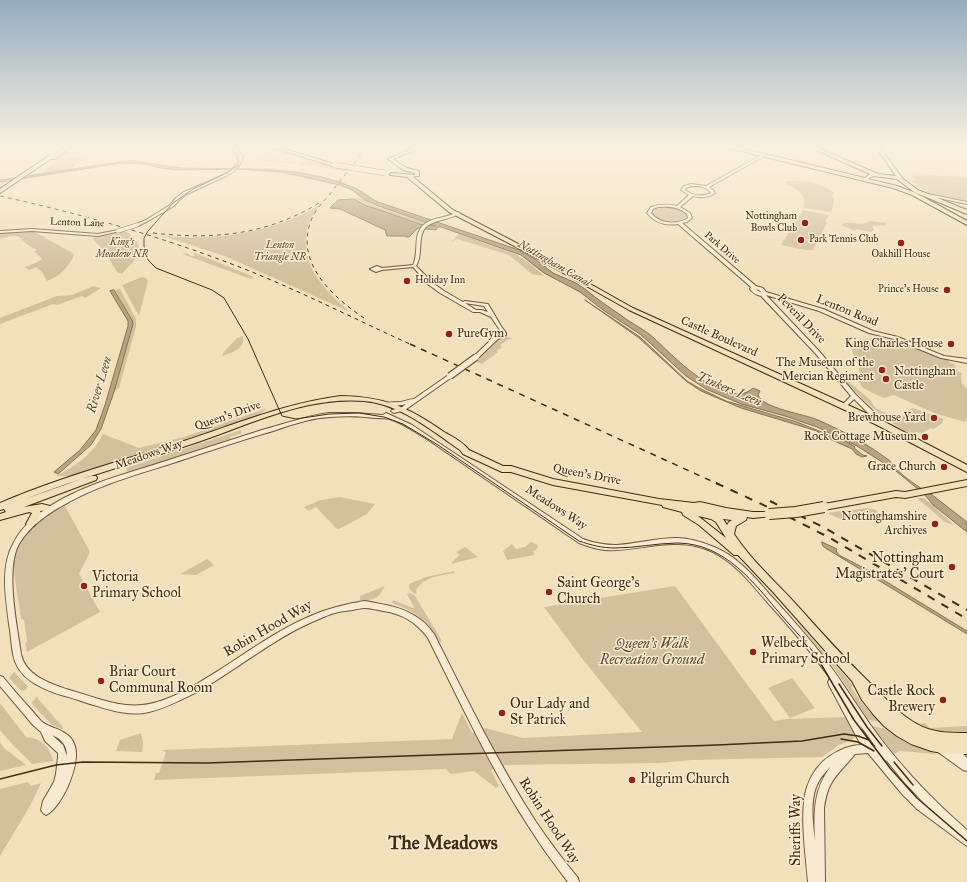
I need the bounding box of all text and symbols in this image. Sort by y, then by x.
place label: Nottingham Bowls Club [745,211,797,234]
street label: Lenton Lane [50,216,104,230]
marker: Nottingham Bowls Club [800,218,810,228]
street label: Park Drive [702,229,742,267]
place label: Park Tennis Club [809,234,878,246]
marker: Park Tennis Club [796,235,806,245]
park label: King's Meadow NR [96,237,148,260]
water label: Nottingham Canal [515,238,593,290]
marker: Oakhill House [896,238,906,248]
park label: Lenton Triangle NR [254,240,306,264]
place label: Oakhill House [871,249,931,261]
place label: Holiday Inn [415,275,465,287]
marker: Holiday Inn [402,276,412,286]
place label: Prince's House [878,284,939,296]
marker: Prince's House [942,285,952,295]
street label: Peveril Drive [774,291,828,347]
street label: Lenton Road [814,292,880,330]
street label: Castle Boulevard [678,314,760,360]
place label: PureGym [457,327,504,341]
marker: PureGym [444,329,454,339]
place label: King Charles House [845,337,943,351]
marker: King Charles House [946,339,956,349]
water label: River Leen [84,355,116,415]
place label: The Museum of the Mercian Regiment [776,356,874,384]
marker: The Museum of the Mercian Regiment [877,365,887,375]
place label: Nottingham Castle [894,365,956,393]
water label: Tinkers Leen [694,369,764,411]
marker: Nottingham Castle [881,374,891,384]
street label: Queen's Drive [193,398,263,434]
place label: Brewhouse Yard [847,411,926,425]
marker: Brewhouse Yard [929,413,939,423]
place label: Rock Cottage Museum [804,430,917,444]
marker: Rock Cottage Museum [920,432,930,442]
street label: Meadows Way [113,437,185,473]
place label: Grace Church [868,460,936,474]
street label: Queen's Drive [552,461,622,489]
marker: Grace Church [939,462,949,472]
street label: Meadows Way [522,483,590,533]
place label: Nottinghamshire Archives [841,510,927,538]
marker: Nottinghamshire Archives [930,519,940,529]
place label: Nottingham Magistrates' Court [835,551,944,584]
marker: Nottingham Magistrates' Court [947,562,957,572]
place label: Victoria Primary School [92,570,181,602]
place label: Saint George's Church [557,576,640,608]
marker: Victoria Primary School [79,581,89,591]
marker: Saint George's Church [544,587,554,597]
street label: Robin Hood Way [221,597,315,661]
place label: Welbeck Primary School [761,636,850,668]
park label: Queen's Walk Recreation Ground [600,637,704,670]
marker: Welbeck Primary School [748,647,758,657]
place label: Briar Court Communal Room [109,665,213,698]
marker: Briar Court Communal Room [96,676,106,686]
place label: Castle Rock Brewery [868,684,935,716]
marker: Castle Rock Brewery [938,695,948,705]
place label: Our Lady and St Patrick [510,697,590,730]
marker: Our Lady and St Patrick [497,708,507,718]
place label: Pilgrim Church [640,772,730,788]
street label: Robin Hood Way [515,775,583,867]
marker: Pilgrim Church [627,775,637,785]
street label: Sheriffs Way [789,794,805,866]
district label: The Meadows [388,833,498,855]

